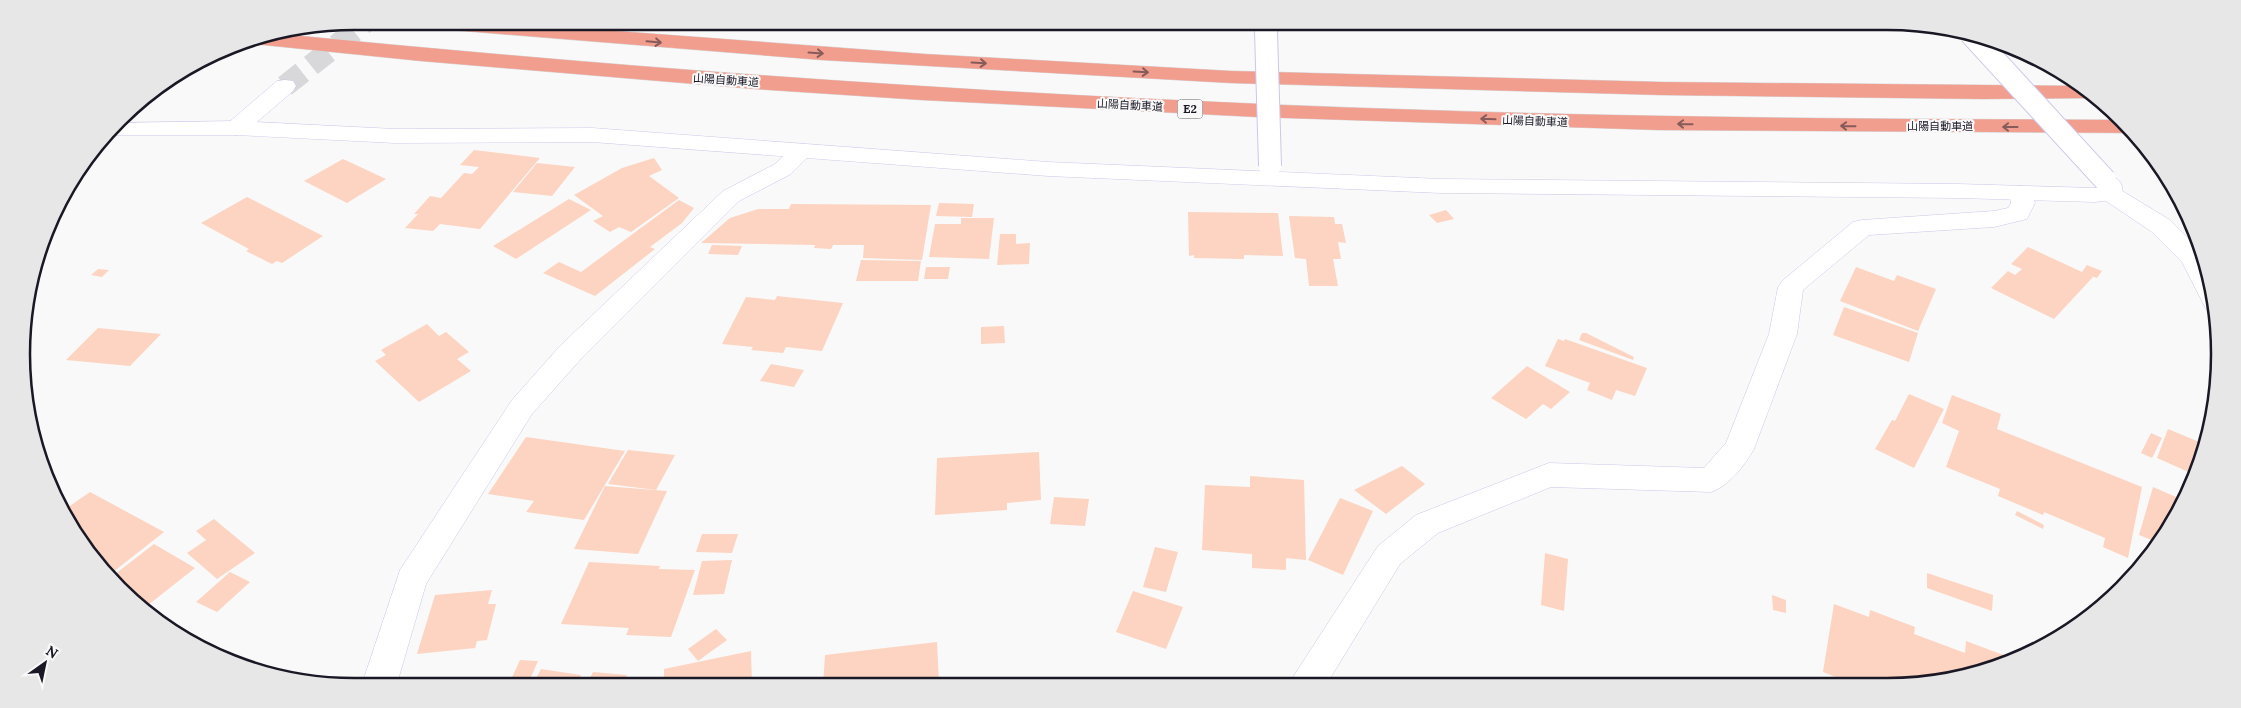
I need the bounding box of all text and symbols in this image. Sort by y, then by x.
one-way arrow [646,37,662,47]
one-way arrow [808,48,824,57]
one-way arrow [970,59,986,68]
one-way arrow [1133,67,1149,76]
street label: 山陽自動車道 [693,71,759,89]
street label: 山陽自動車道 [1097,96,1163,114]
road number: E2 [1178,100,1202,118]
street label: 山陽自動車道 [1502,113,1568,129]
one-way arrow [1480,114,1496,124]
one-way arrow [1678,119,1694,129]
street label: 山陽自動車道 [1907,119,1973,133]
one-way arrow [1840,121,1856,131]
one-way arrow [2002,122,2018,132]
north arrow [20,638,70,688]
text: N [43,642,62,663]

